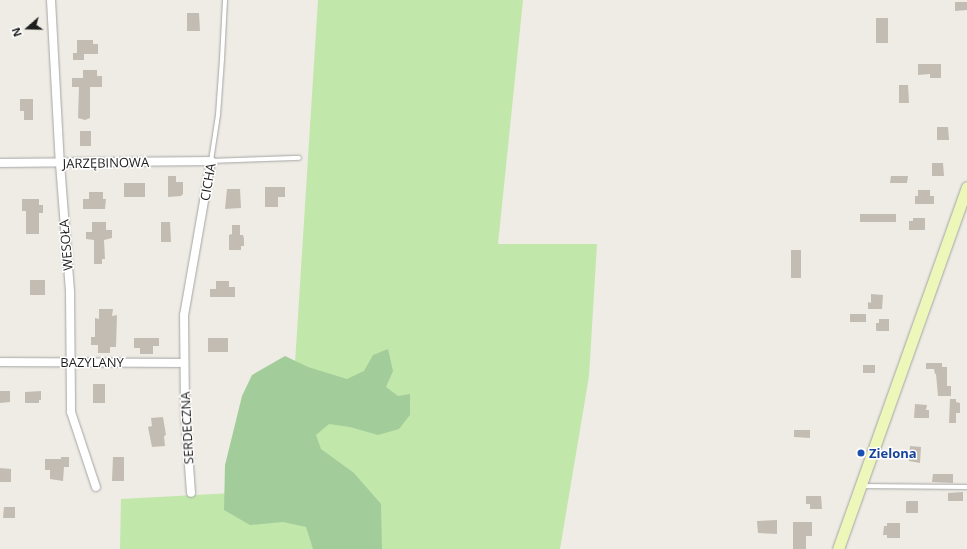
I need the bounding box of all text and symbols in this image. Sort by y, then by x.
north arrow [8,8,48,48]
text: N [8,26,25,39]
street label: JARZĘBINOWA [63,154,149,172]
street label: CICHA [197,162,219,202]
street label: WESOŁA [56,219,76,271]
street label: BAZYLANY [60,354,124,370]
street label: SERDECZNA [177,391,197,465]
place label: Zielona [869,445,917,461]
marker: Zielona [856,448,866,458]

